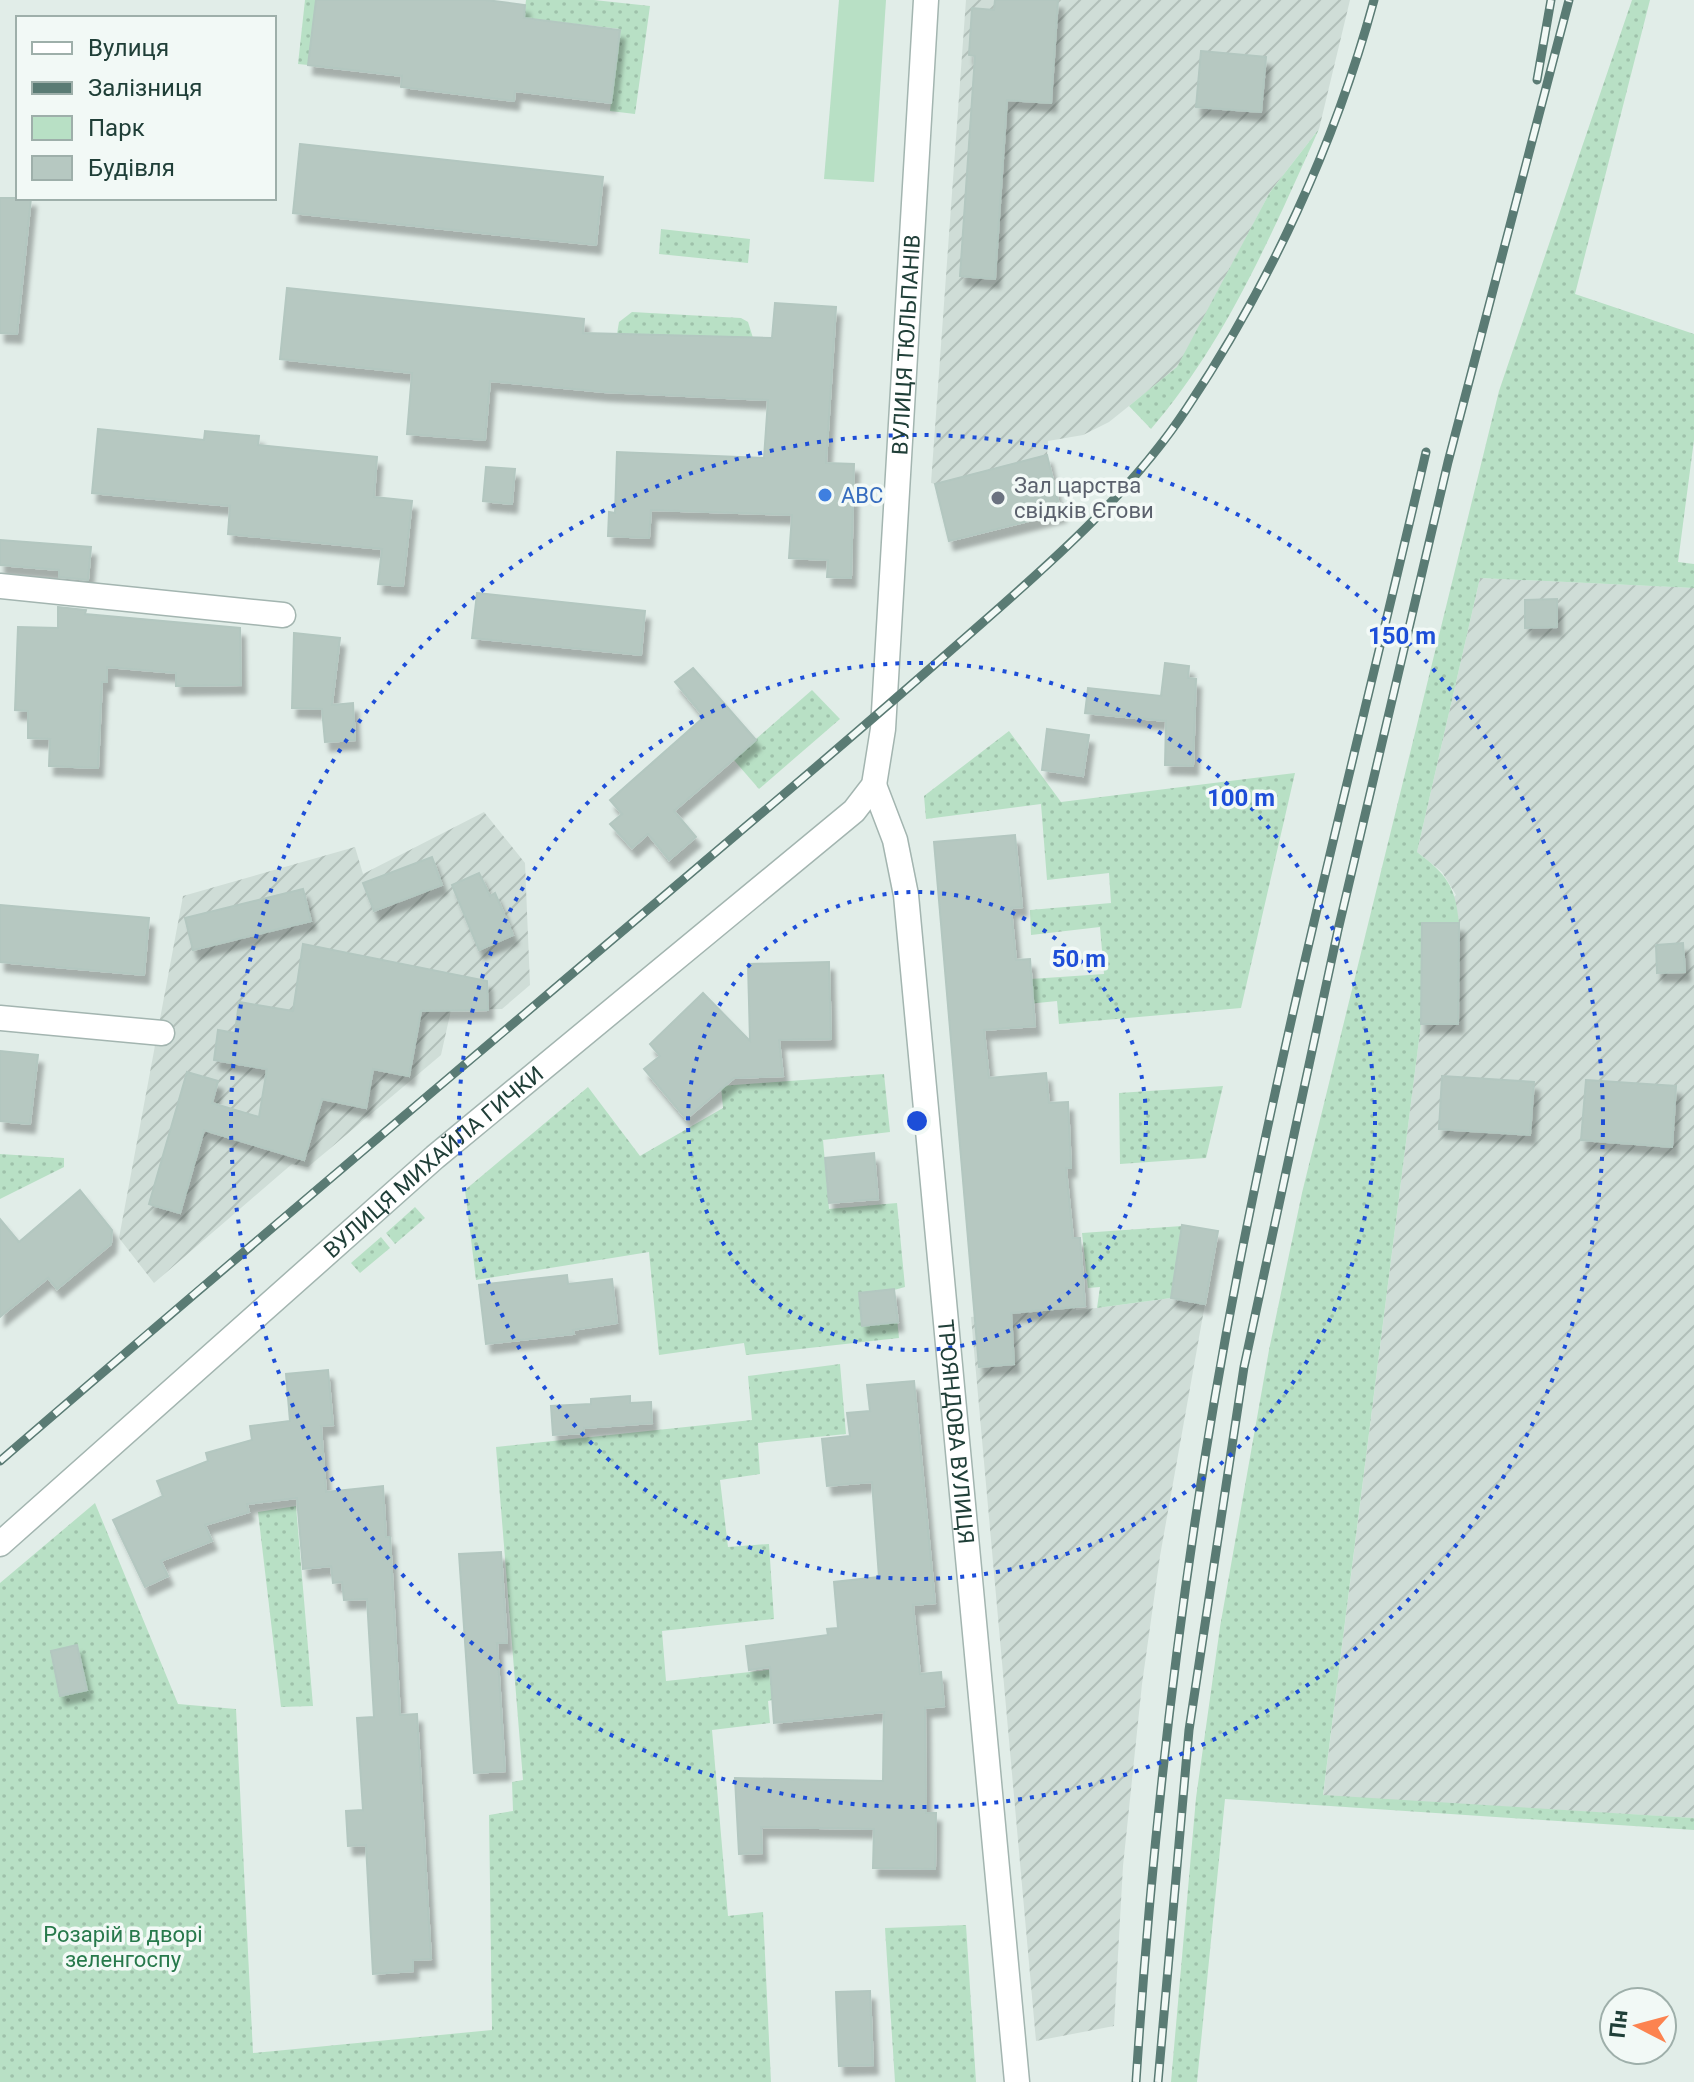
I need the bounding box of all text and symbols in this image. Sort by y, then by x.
legend [16,16,276,200]
text: Вулиця [88,34,169,62]
text: Залізниця [88,74,202,102]
text: Парк [88,114,145,142]
text: Будівля [88,154,175,182]
street label: ВУЛИЦЯ ТЮЛЬПАНІВ [887,234,925,456]
place label: Зал царства свідків Єгови [1014,473,1154,523]
place label: ABC [841,483,883,508]
marker: ABC [816,486,834,504]
marker: Зал царства свідків Єгови [989,489,1007,507]
text: 150 m [1368,622,1436,650]
text: 100 m [1207,784,1275,812]
text: 50 m [1052,945,1106,973]
street label: ВУЛИЦЯ МИХАЙЛА ГИЧКИ [319,1061,548,1262]
centre of rings [903,1107,931,1135]
street label: ТРОЯНДОВА ВУЛИЦЯ [933,1318,979,1545]
park label: Розарій в дворі зеленгоспу [43,1922,203,1972]
north arrow [1598,1986,1678,2066]
text: Пн [1605,2009,1633,2039]

